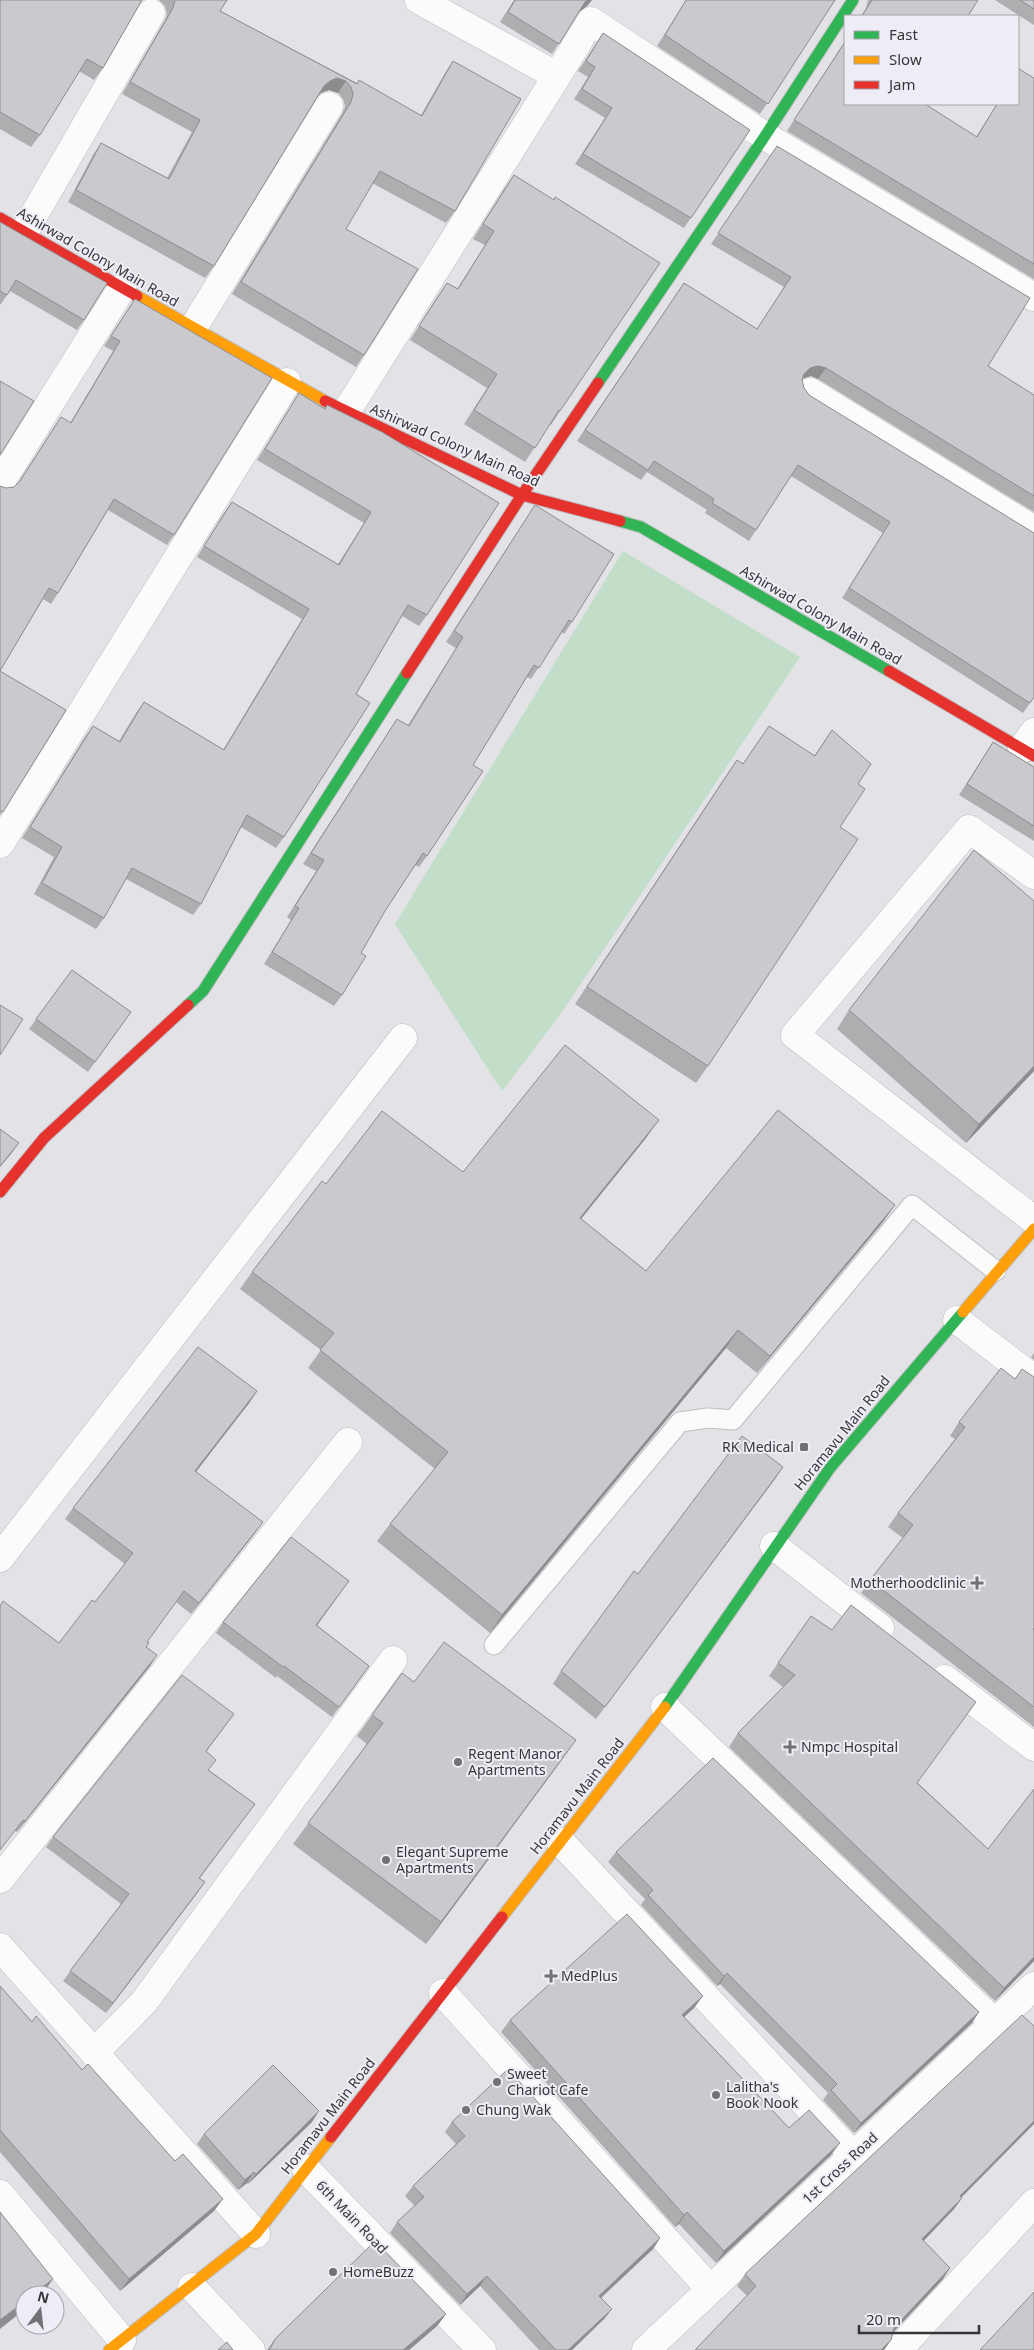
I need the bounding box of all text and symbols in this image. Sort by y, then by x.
legend [844,15,1019,105]
text: Fast [889,24,918,44]
text: Slow [889,49,922,69]
text: Jam [887,74,916,94]
street label: Ashirwad Colony Main Road [14,202,183,311]
street label: Ashirwad Colony Main Road [367,398,543,491]
street label: Ashirwad Colony Main Road [737,560,906,669]
street label: Horamavu Main Road [789,1371,894,1494]
place label: RK Medical [722,1437,794,1456]
marker: RK Medical [798,1441,810,1453]
place label: Motherhoodclinic [850,1573,966,1592]
marker: Motherhoodclinic [970,1576,984,1590]
street label: Horamavu Main Road [525,1734,628,1858]
place label: Nmpc Hospital [801,1737,898,1756]
marker: Nmpc Hospital [783,1740,797,1754]
place label: Regent Manor Apartments [468,1744,562,1779]
marker: Regent Manor Apartments [452,1756,464,1768]
place label: Elegant Supreme Apartments [396,1842,509,1877]
marker: Elegant Supreme Apartments [380,1854,392,1866]
place label: MedPlus [561,1966,618,1985]
marker: MedPlus [545,1970,557,1982]
street label: Horamavu Main Road [276,2054,379,2178]
place label: Sweet Chariot Cafe [507,2064,588,2099]
marker: Sweet Chariot Cafe [491,2076,503,2088]
place label: Lalitha's Book Nook [726,2077,799,2112]
marker: Lalitha's Book Nook [710,2089,722,2101]
place label: Chung Wak [476,2100,552,2119]
marker: Chung Wak [460,2104,472,2116]
street label: 1st Cross Road [798,2128,882,2208]
street label: 6th Main Road [312,2176,392,2258]
place label: HomeBuzz [343,2262,414,2281]
marker: HomeBuzz [327,2266,339,2278]
north arrow [15,2285,65,2335]
text: N [36,2286,51,2308]
scale bar [859,2302,979,2334]
text: 20 m [866,2309,901,2329]

